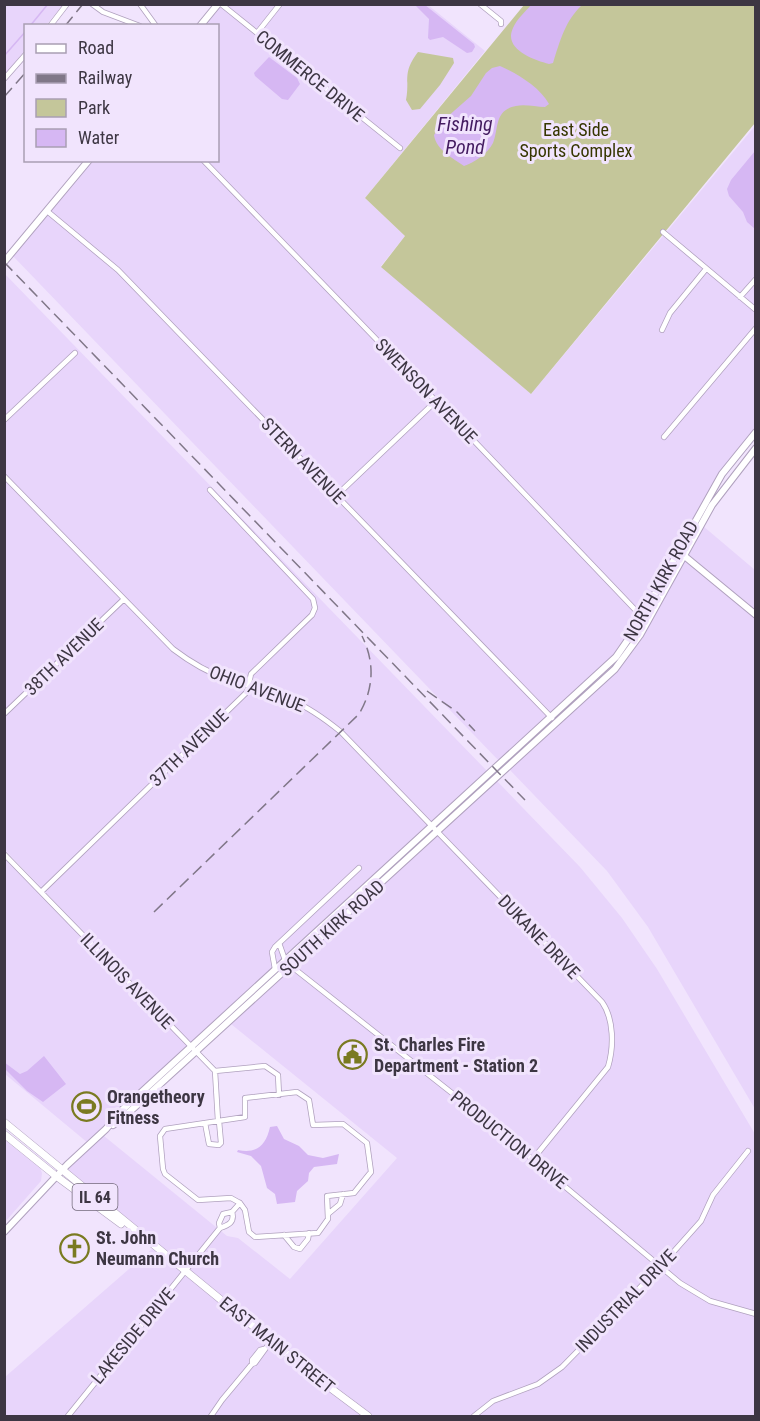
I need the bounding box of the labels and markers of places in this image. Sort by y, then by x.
place label: St. Charles Fire Department - Station 2 [374,1034,538,1076]
public building icon: St. Charles Fire Department - Station 2 [337,1039,369,1071]
place label: Orangetheory Fitness [107,1086,205,1128]
sports icon: Orangetheory Fitness [70,1091,102,1123]
place label: St. John Neumann Church [96,1227,219,1269]
church icon: St. John Neumann Church [59,1232,91,1264]

